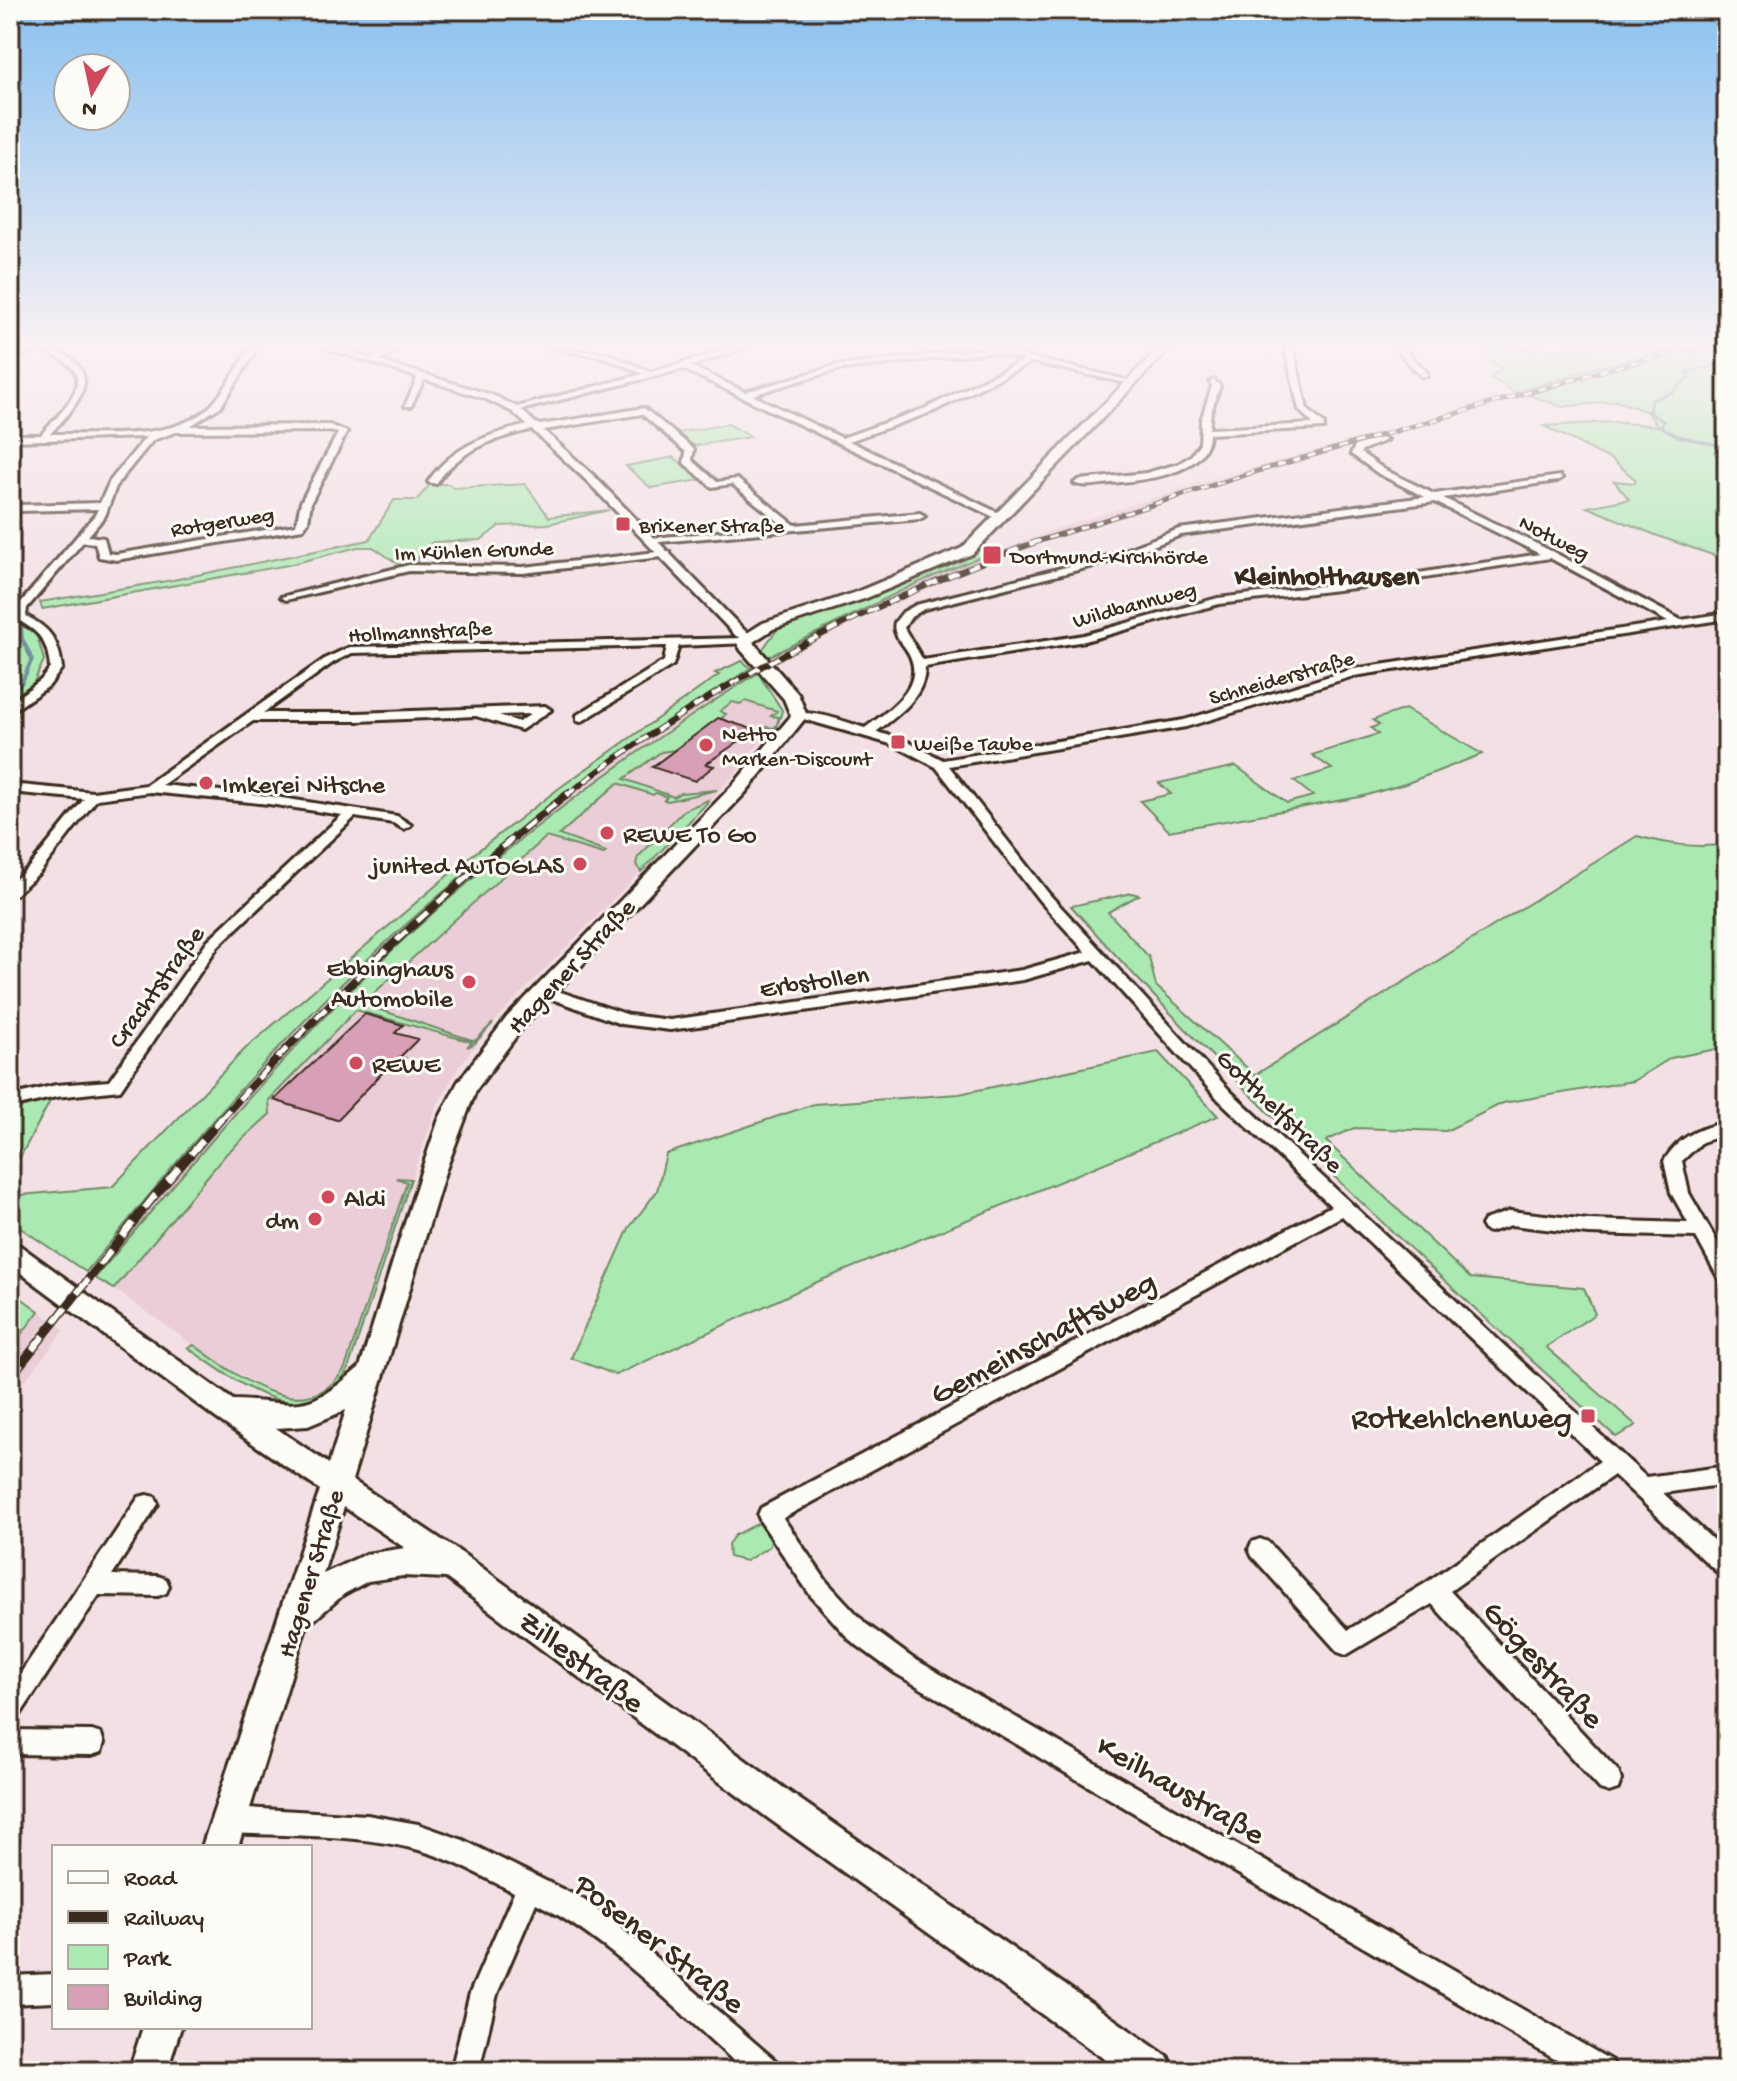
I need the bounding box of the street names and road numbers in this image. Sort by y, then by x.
street label: Rotgerweg [169,503,276,545]
street label: Notweg [1514,511,1593,568]
street label: Im Kühlen Grunde [394,537,555,569]
street label: Wildbannweg [1070,578,1200,636]
street label: Hollmannstraße [348,617,494,651]
street label: Schneiderstraße [1206,647,1358,713]
street label: Hagener Straße [503,893,644,1042]
street label: Crachtstraße [104,921,214,1056]
street label: Erbstollen [758,961,872,1007]
street label: Gotthelfstraße [1208,1045,1348,1182]
street label: Gemeinschaftsweg [925,1265,1164,1416]
street label: Hagener Straße [273,1486,354,1662]
street label: Gögestraße [1472,1594,1611,1739]
street label: Zillestraße [509,1604,651,1724]
street label: Keilhaustraße [1089,1729,1271,1856]
street label: Posener Straße [564,1867,751,2025]

